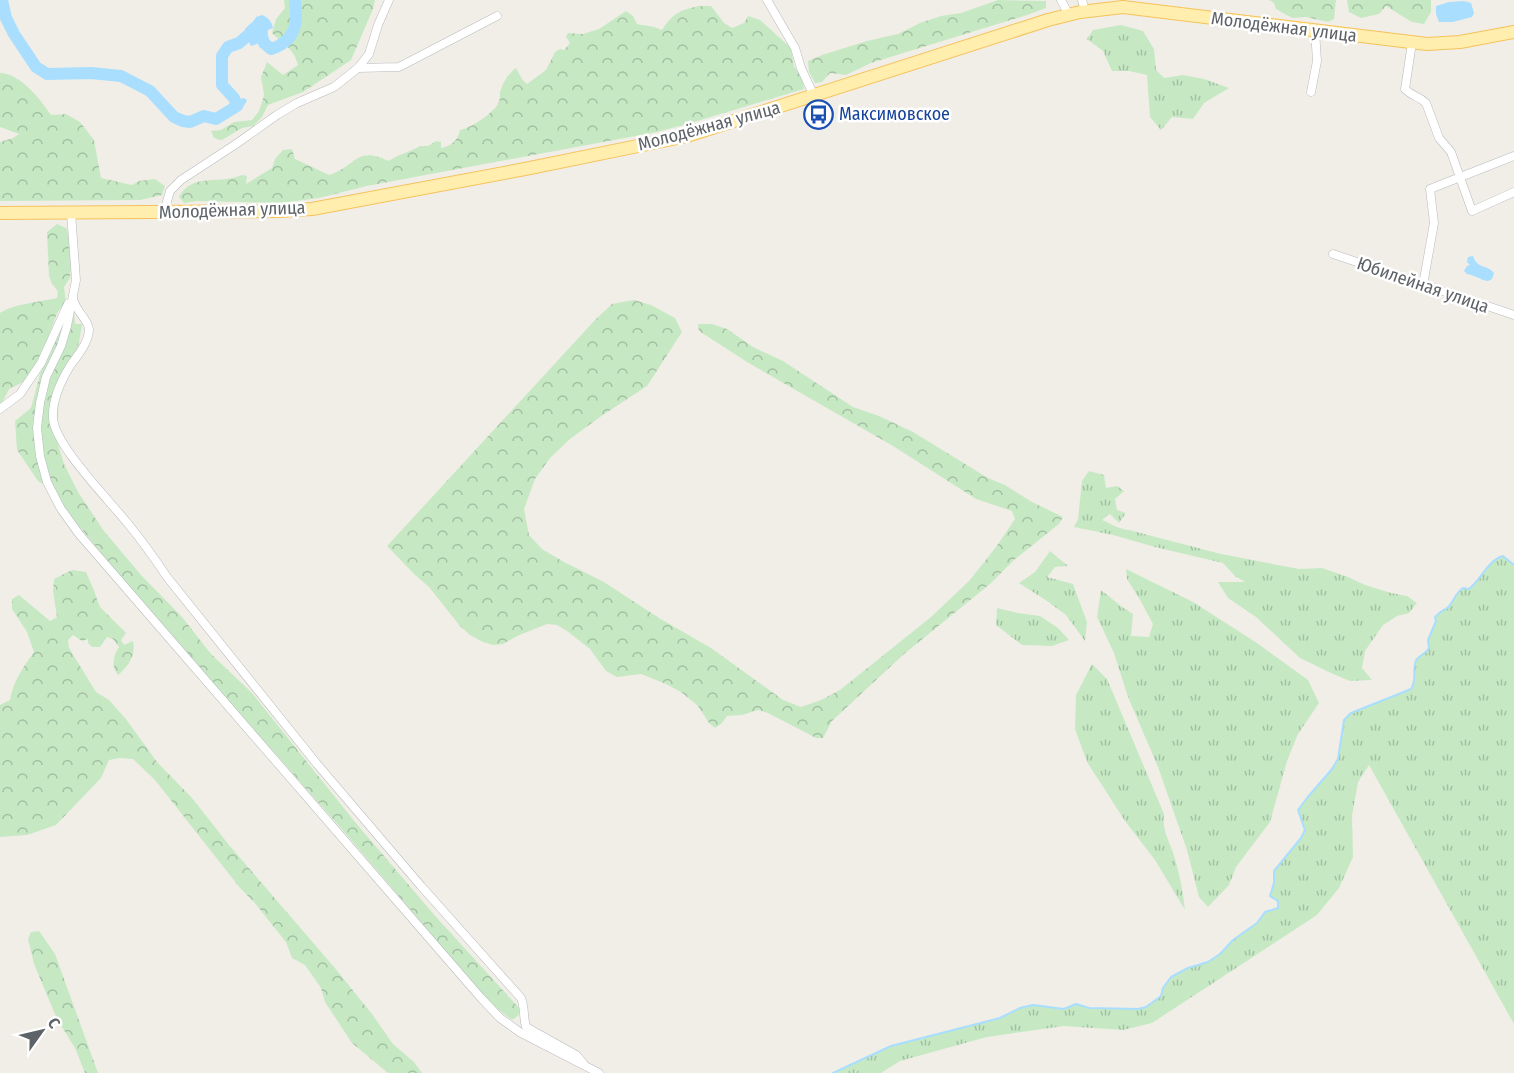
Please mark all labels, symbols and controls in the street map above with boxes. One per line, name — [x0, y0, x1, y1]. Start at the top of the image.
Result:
street label: Молодёжная улица — [1210, 7, 1358, 47]
street label: Молодёжная улица — [635, 96, 783, 156]
bus stop icon: Максимовское — [802, 98, 834, 130]
place label: Максимовское — [839, 103, 950, 125]
street label: Молодёжная улица — [158, 196, 306, 224]
street label: Юбилейная улица — [1354, 252, 1492, 318]
north arrow — [12, 1001, 72, 1061]
text: С — [44, 1014, 65, 1032]

